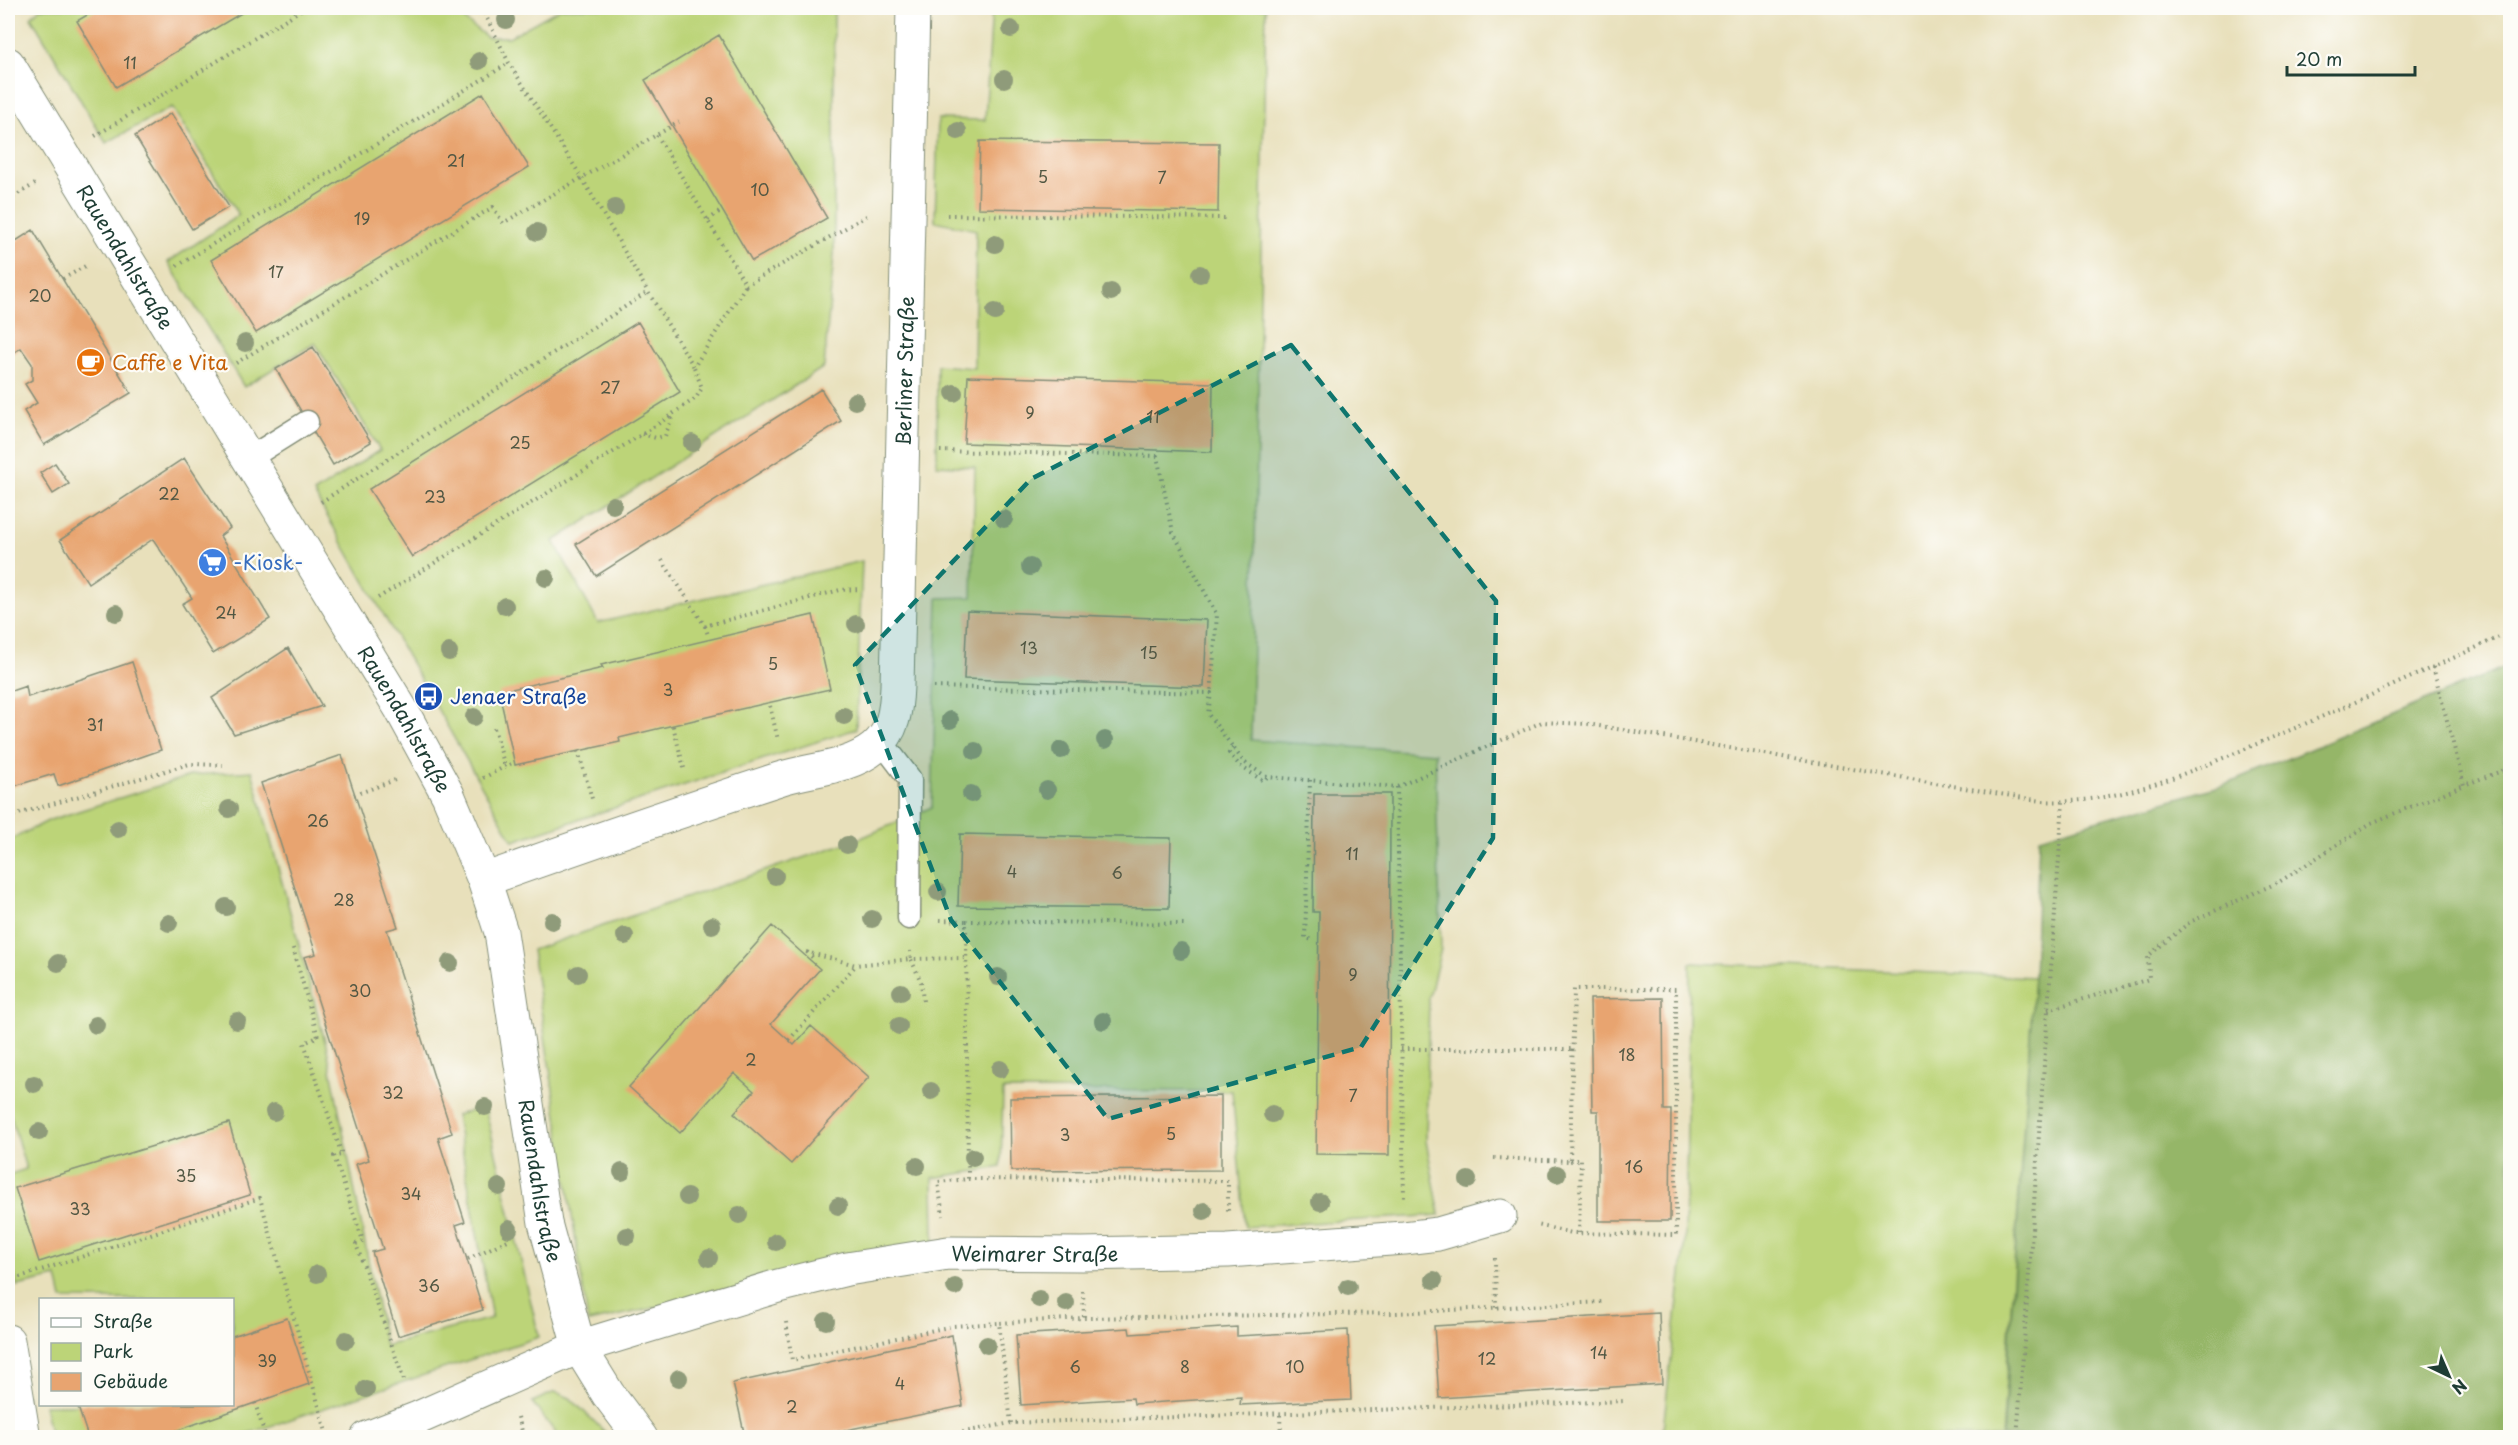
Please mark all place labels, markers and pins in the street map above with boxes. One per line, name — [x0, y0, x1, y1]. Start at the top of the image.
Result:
cafe icon: Caffe e Vita — [75, 346, 107, 378]
place label: Caffe e Vita — [112, 347, 228, 377]
supermarket icon: -Kiosk- — [196, 546, 228, 578]
place label: -Kiosk- — [233, 547, 304, 577]
bus stop icon: Jenaer Straße — [413, 680, 445, 712]
place label: Jenaer Straße — [450, 681, 587, 711]

